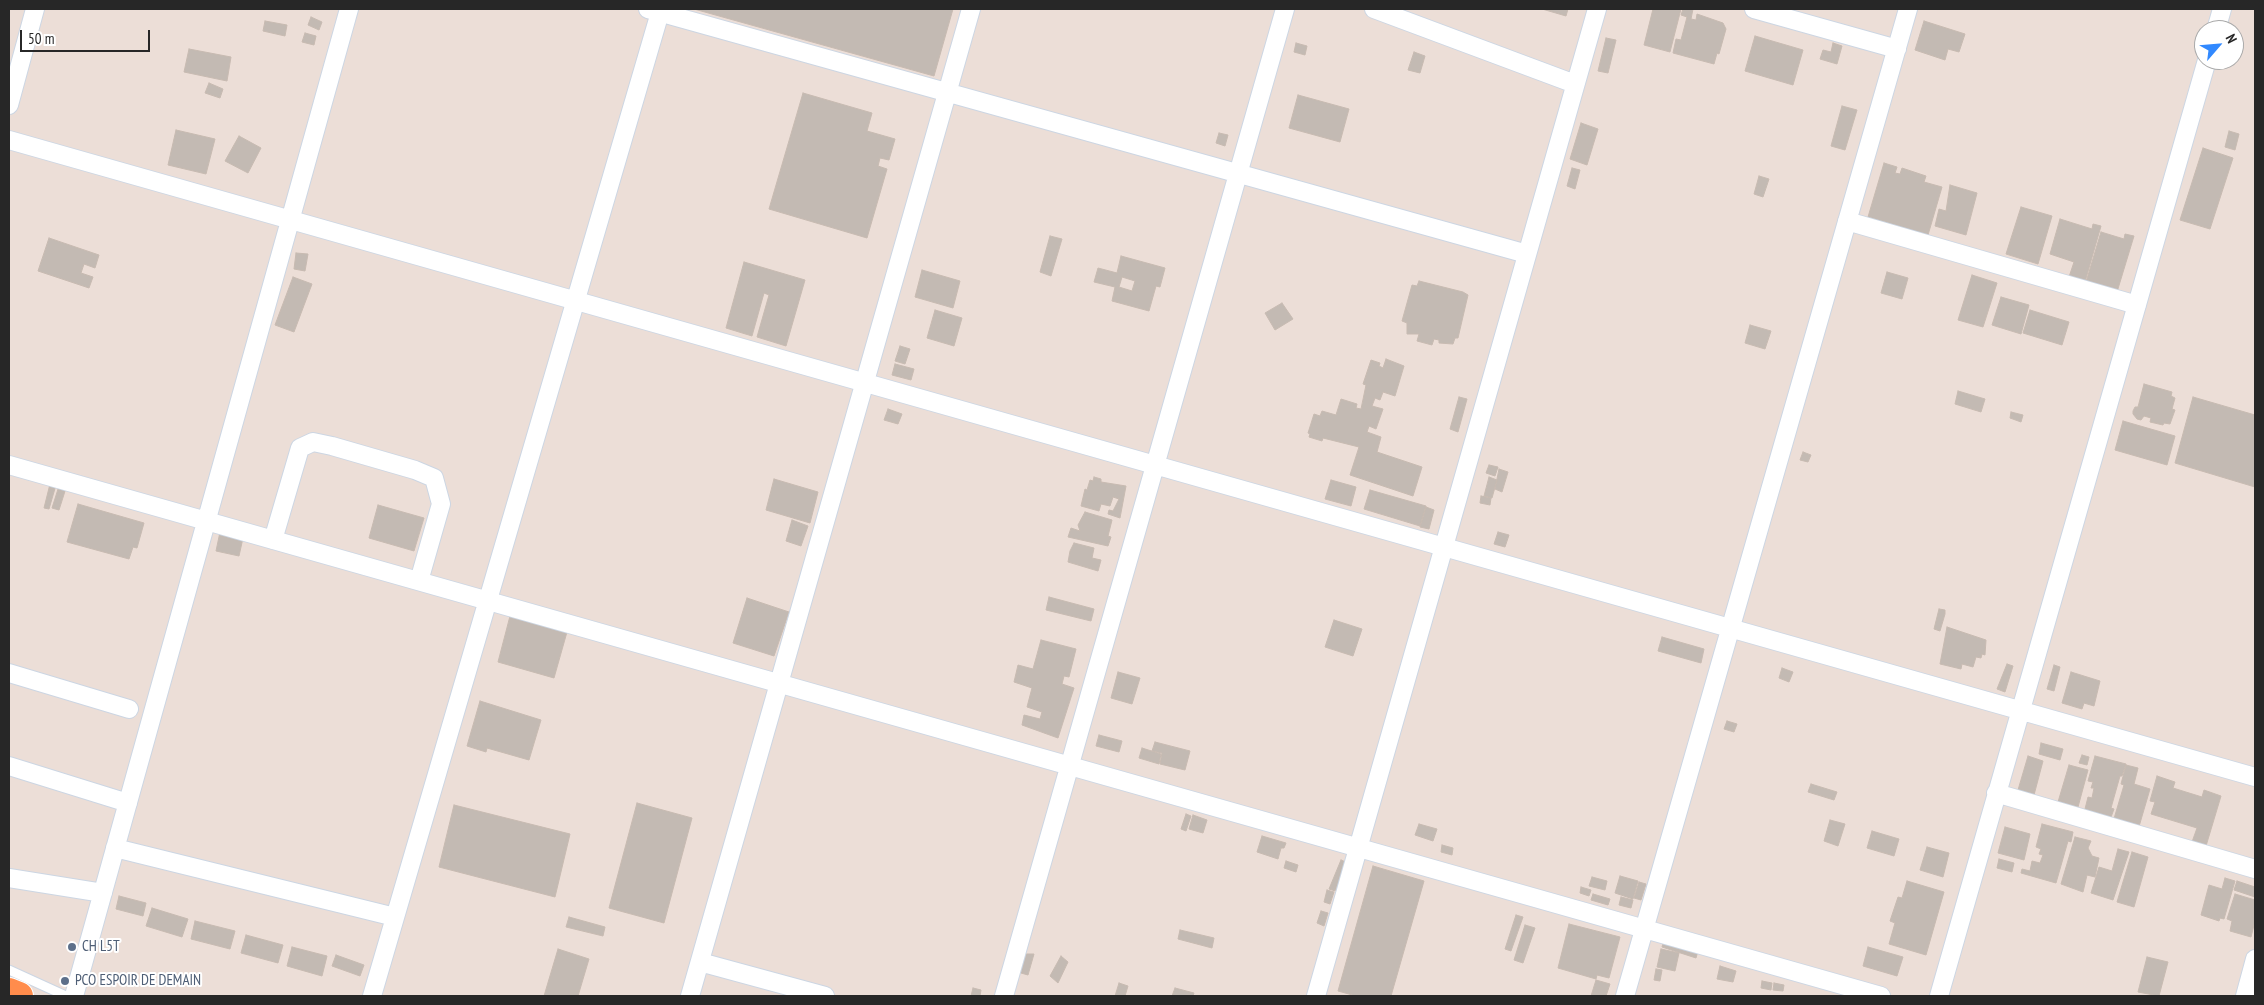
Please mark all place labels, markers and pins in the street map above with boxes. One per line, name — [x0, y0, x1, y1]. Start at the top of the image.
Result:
place label: CH L5T — [82, 938, 120, 956]
marker: CH L5T — [66, 941, 78, 953]
place label: PCO ESPOIR DE DEMAIN — [75, 972, 201, 990]
marker: PCO ESPOIR DE DEMAIN — [59, 975, 71, 987]

